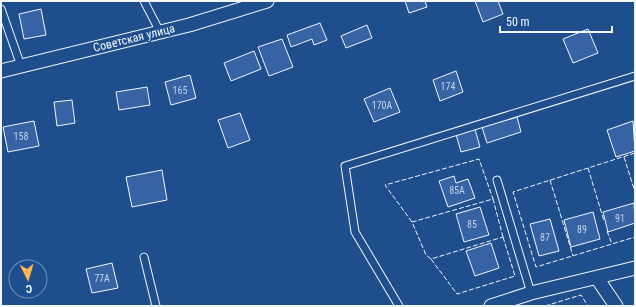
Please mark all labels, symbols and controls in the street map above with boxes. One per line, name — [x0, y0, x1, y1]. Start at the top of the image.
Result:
scale bar — [500, 8, 612, 34]
text: 50 m — [506, 15, 530, 29]
street label: Советская улица — [92, 21, 177, 55]
house number: 174 — [441, 81, 455, 92]
house number: 165 — [173, 85, 187, 96]
house number: 170А — [372, 100, 393, 111]
house number: 158 — [14, 131, 28, 142]
house number: 85А — [449, 185, 465, 196]
house number: 91 — [615, 213, 625, 224]
house number: 85 — [467, 219, 477, 230]
house number: 89 — [577, 224, 587, 235]
house number: 87 — [540, 232, 550, 243]
north arrow — [8, 259, 48, 299]
house number: 77А — [94, 273, 110, 284]
text: С — [25, 282, 33, 295]

